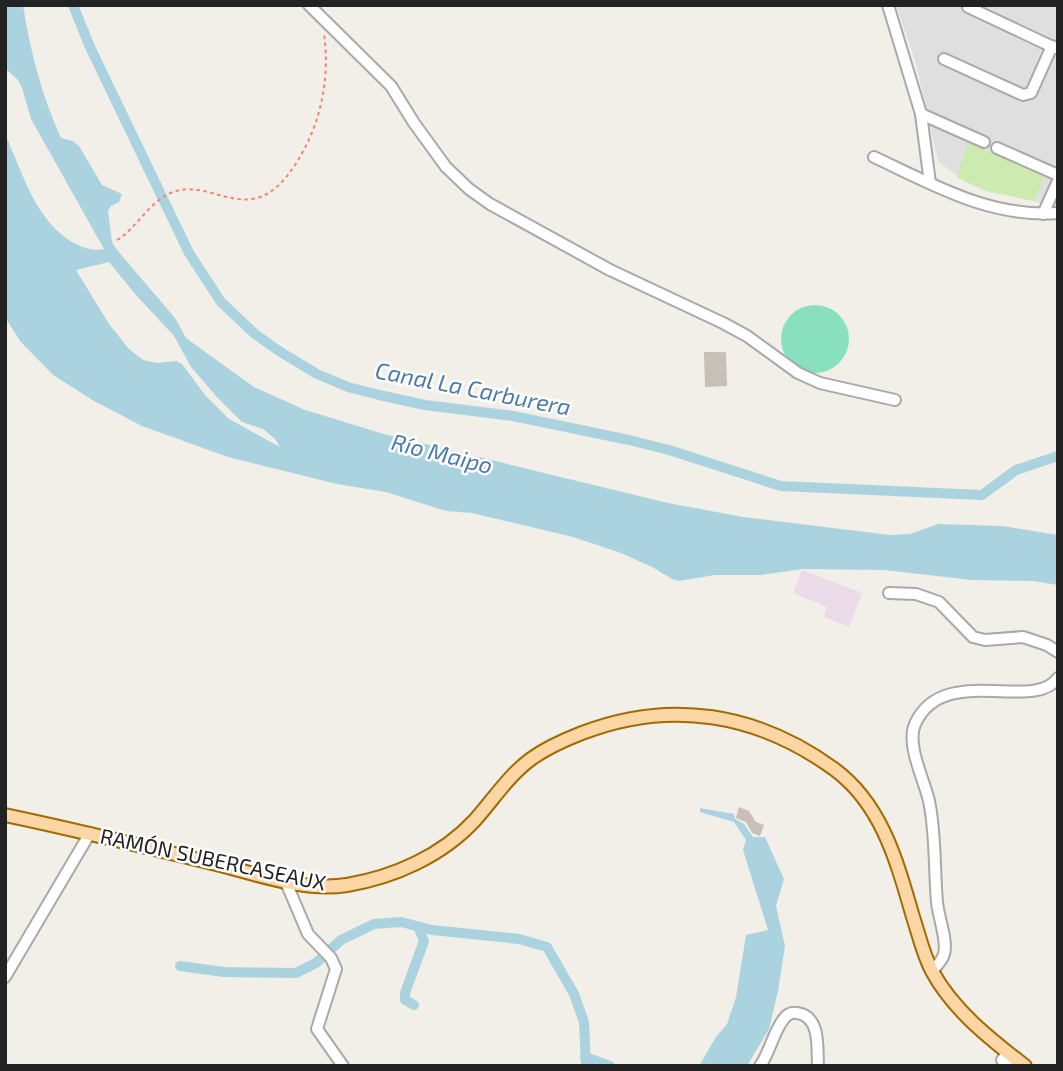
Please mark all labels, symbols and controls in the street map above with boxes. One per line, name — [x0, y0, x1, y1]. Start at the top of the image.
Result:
water label: Canal La Carburera — [373, 355, 573, 421]
water label: Río Maipo — [389, 427, 496, 479]
street label: RAMÓN SUBERCASEAUX — [98, 822, 328, 895]

